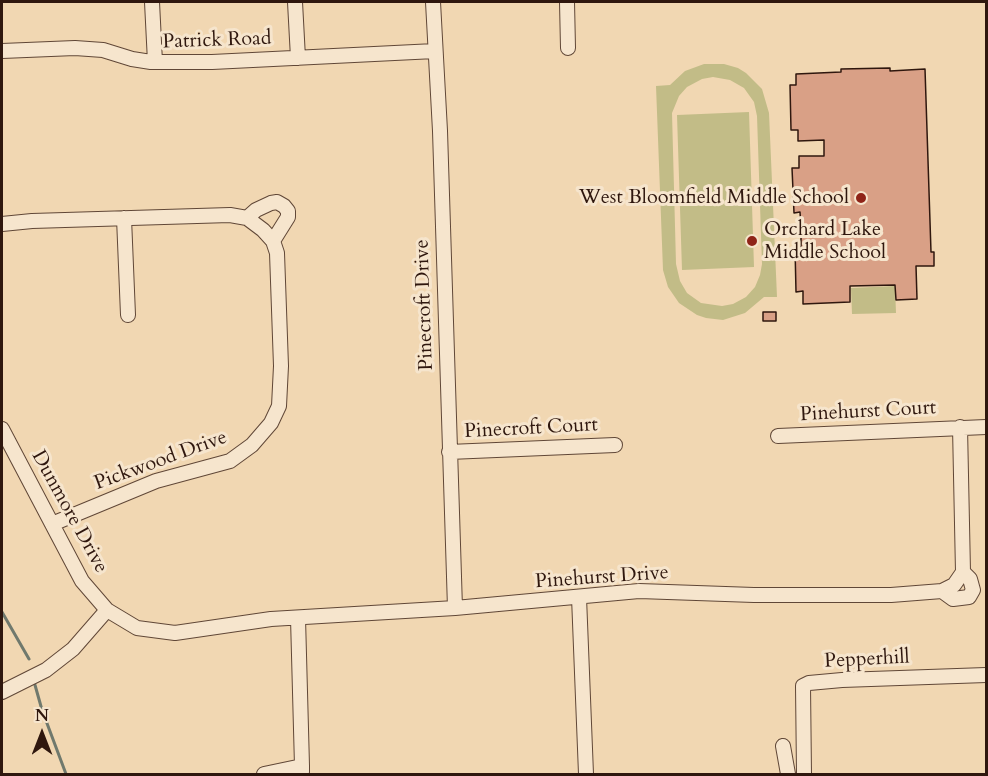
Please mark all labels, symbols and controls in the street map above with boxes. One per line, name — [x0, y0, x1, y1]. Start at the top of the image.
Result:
street label: Patrick Road — [162, 27, 272, 55]
place label: West Bloomfield Middle School — [579, 186, 849, 210]
marker: West Bloomfield Middle School — [854, 191, 868, 205]
place label: Orchard Lake Middle School — [764, 218, 886, 265]
marker: Orchard Lake Middle School — [745, 234, 759, 248]
street label: Pinecroft Drive — [411, 239, 439, 371]
street label: Pinehurst Court — [799, 396, 937, 428]
street label: Pinecroft Court — [464, 414, 598, 444]
street label: Pickwood Drive — [91, 426, 231, 496]
street label: Dunmore Drive — [25, 447, 113, 577]
street label: Pinehurst Drive — [534, 561, 670, 595]
street label: Pepperhill — [824, 646, 910, 674]
north arrow — [12, 704, 72, 764]
text: N — [35, 705, 49, 727]

